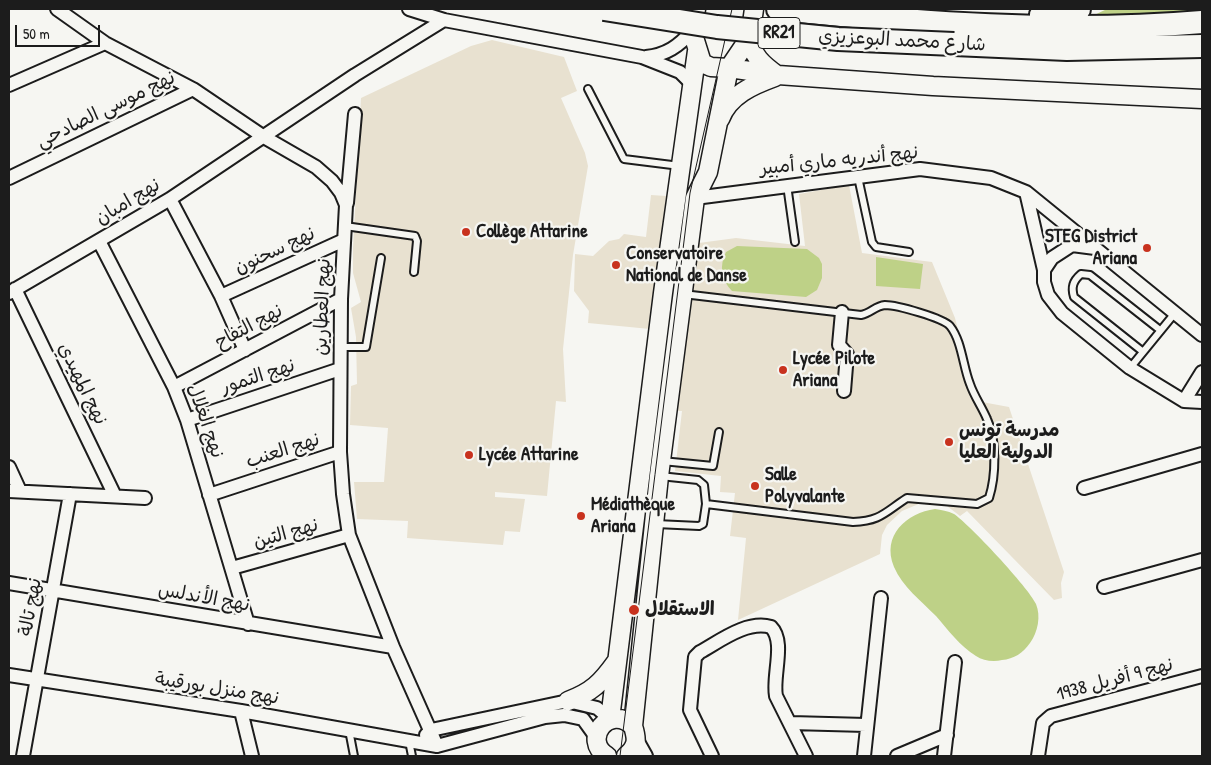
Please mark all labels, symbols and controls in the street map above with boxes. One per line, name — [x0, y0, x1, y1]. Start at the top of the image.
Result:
scale bar — [18, 15, 102, 47]
road number: RR21 — [758, 17, 800, 48]
text: 50 m — [23, 23, 50, 44]
street label: شارع محمد البوعزيزي — [818, 25, 986, 57]
street label: نهج موسى الصادحي — [33, 67, 179, 153]
street label: نهج أندريه ماري أمبير — [759, 141, 919, 181]
street label: نهج امبان — [91, 174, 165, 230]
place label: Collège Attarine — [476, 221, 588, 243]
street label: نهج سحنون — [231, 222, 319, 280]
marker: Collège Attarine — [460, 226, 472, 238]
place label: STEG District Ariana — [1045, 226, 1137, 270]
marker: STEG District Ariana — [1141, 242, 1153, 254]
place label: Conservatoire National de Danse — [626, 243, 747, 287]
street label: نهج العطارين — [310, 258, 336, 356]
marker: Conservatoire National de Danse — [610, 259, 622, 271]
street label: نهج التفاح — [211, 300, 287, 354]
street label: نهج المهيدي — [52, 339, 112, 429]
place label: Lycée Pilote Ariana — [793, 348, 875, 392]
street label: نهج التمور — [218, 354, 298, 400]
marker: Lycée Pilote Ariana — [777, 364, 789, 376]
street label: نهج الغلال — [182, 381, 228, 461]
place label: مدرسة تونس الدولية العليا — [959, 420, 1059, 464]
street label: نهج العنب — [243, 428, 323, 474]
marker: مدرسة تونس الدولية العليا — [943, 436, 955, 448]
place label: Lycée Attarine — [479, 444, 578, 466]
marker: Lycée Attarine — [463, 449, 475, 461]
place label: Salle Polyvalante — [765, 464, 845, 508]
marker: Salle Polyvalante — [749, 480, 761, 492]
place label: Médiathèque Ariana — [591, 494, 675, 538]
marker: Médiathèque Ariana — [575, 510, 587, 522]
street label: نهج التين — [251, 514, 321, 554]
street label: نهج تالة — [15, 576, 47, 638]
street label: نهج الأندلس — [156, 579, 252, 617]
place label: الاستقلال — [645, 599, 715, 621]
marker: الاستقلال — [627, 603, 641, 617]
street label: نهج 9 أفريل 1938 — [1054, 653, 1176, 707]
street label: نهج منزل بورقيبة — [153, 668, 281, 710]

